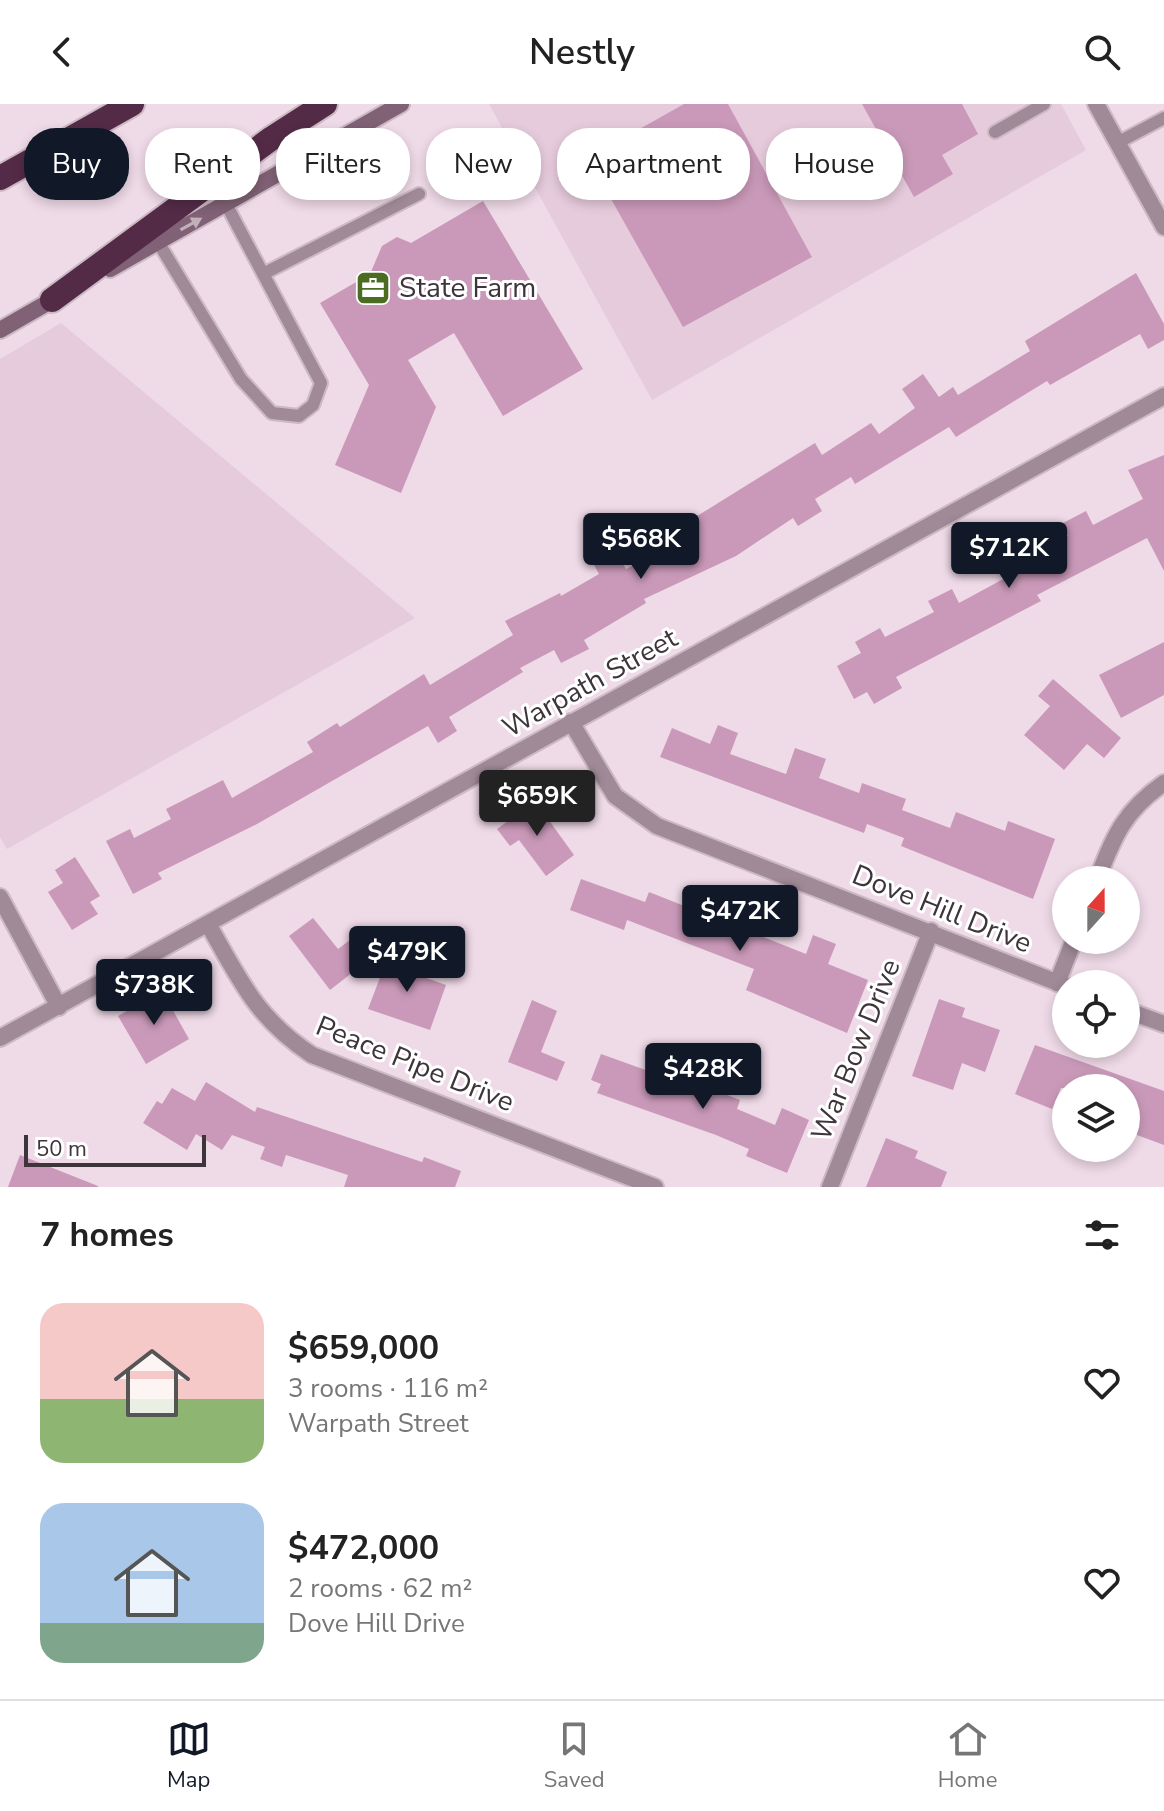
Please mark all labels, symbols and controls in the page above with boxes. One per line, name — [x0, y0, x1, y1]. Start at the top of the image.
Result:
text: Nestly — [529, 28, 635, 77]
icon: back — [40, 30, 84, 74]
icon: search — [1080, 30, 1124, 74]
chip: Buy — [24, 128, 129, 200]
chip: Rent — [145, 128, 260, 200]
chip: Filters — [276, 128, 410, 200]
chip: New — [426, 128, 541, 200]
chip: Apartment — [557, 128, 750, 200]
chip: House — [766, 128, 903, 200]
one-way arrow — [180, 217, 202, 231]
office icon: State Farm — [354, 269, 392, 307]
place label: State Farm — [399, 269, 536, 307]
pin: $568K — [585, 513, 697, 581]
text: $568K — [601, 521, 681, 556]
pin: $712K — [953, 522, 1065, 590]
text: $712K — [969, 530, 1049, 565]
street label: Warpath Street — [496, 619, 684, 747]
pin: $659K — [481, 770, 593, 838]
text: $659K — [497, 778, 577, 813]
street label: Dove Hill Drive — [847, 856, 1037, 962]
north arrow — [1052, 866, 1140, 954]
map controls — [1052, 866, 1140, 1162]
pin: $472K — [684, 885, 796, 953]
text: $472K — [700, 893, 780, 928]
pin: $479K — [351, 926, 463, 994]
text: $479K — [367, 934, 447, 969]
street label: War Bow Drive — [802, 954, 910, 1146]
pin: $738K — [98, 959, 210, 1027]
text: $738K — [114, 967, 194, 1002]
button: locate — [1052, 970, 1140, 1058]
street label: Peace Pipe Drive — [310, 1007, 520, 1121]
pin: $428K — [647, 1043, 759, 1111]
text: $428K — [663, 1051, 743, 1086]
button: layers — [1052, 1074, 1140, 1162]
scale bar — [24, 1131, 206, 1167]
text: 50 m — [36, 1134, 87, 1164]
text: 7 homes — [40, 1212, 174, 1258]
icon: filters — [1080, 1213, 1124, 1257]
text: $659,000 — [288, 1325, 439, 1371]
icon: home — [104, 1335, 200, 1431]
icon: heart — [1080, 1361, 1124, 1405]
text: 3 rooms · 116 m² — [288, 1371, 488, 1406]
text: Warpath Street — [288, 1406, 469, 1441]
text: $472,000 — [288, 1525, 439, 1571]
icon: home — [104, 1535, 200, 1631]
icon: heart — [1080, 1561, 1124, 1605]
text: 2 rooms · 62 m² — [288, 1571, 472, 1606]
text: Dove Hill Drive — [288, 1606, 465, 1641]
tab: Map — [167, 1717, 211, 1795]
tab: Saved — [544, 1717, 605, 1795]
tab: Home — [938, 1717, 997, 1795]

